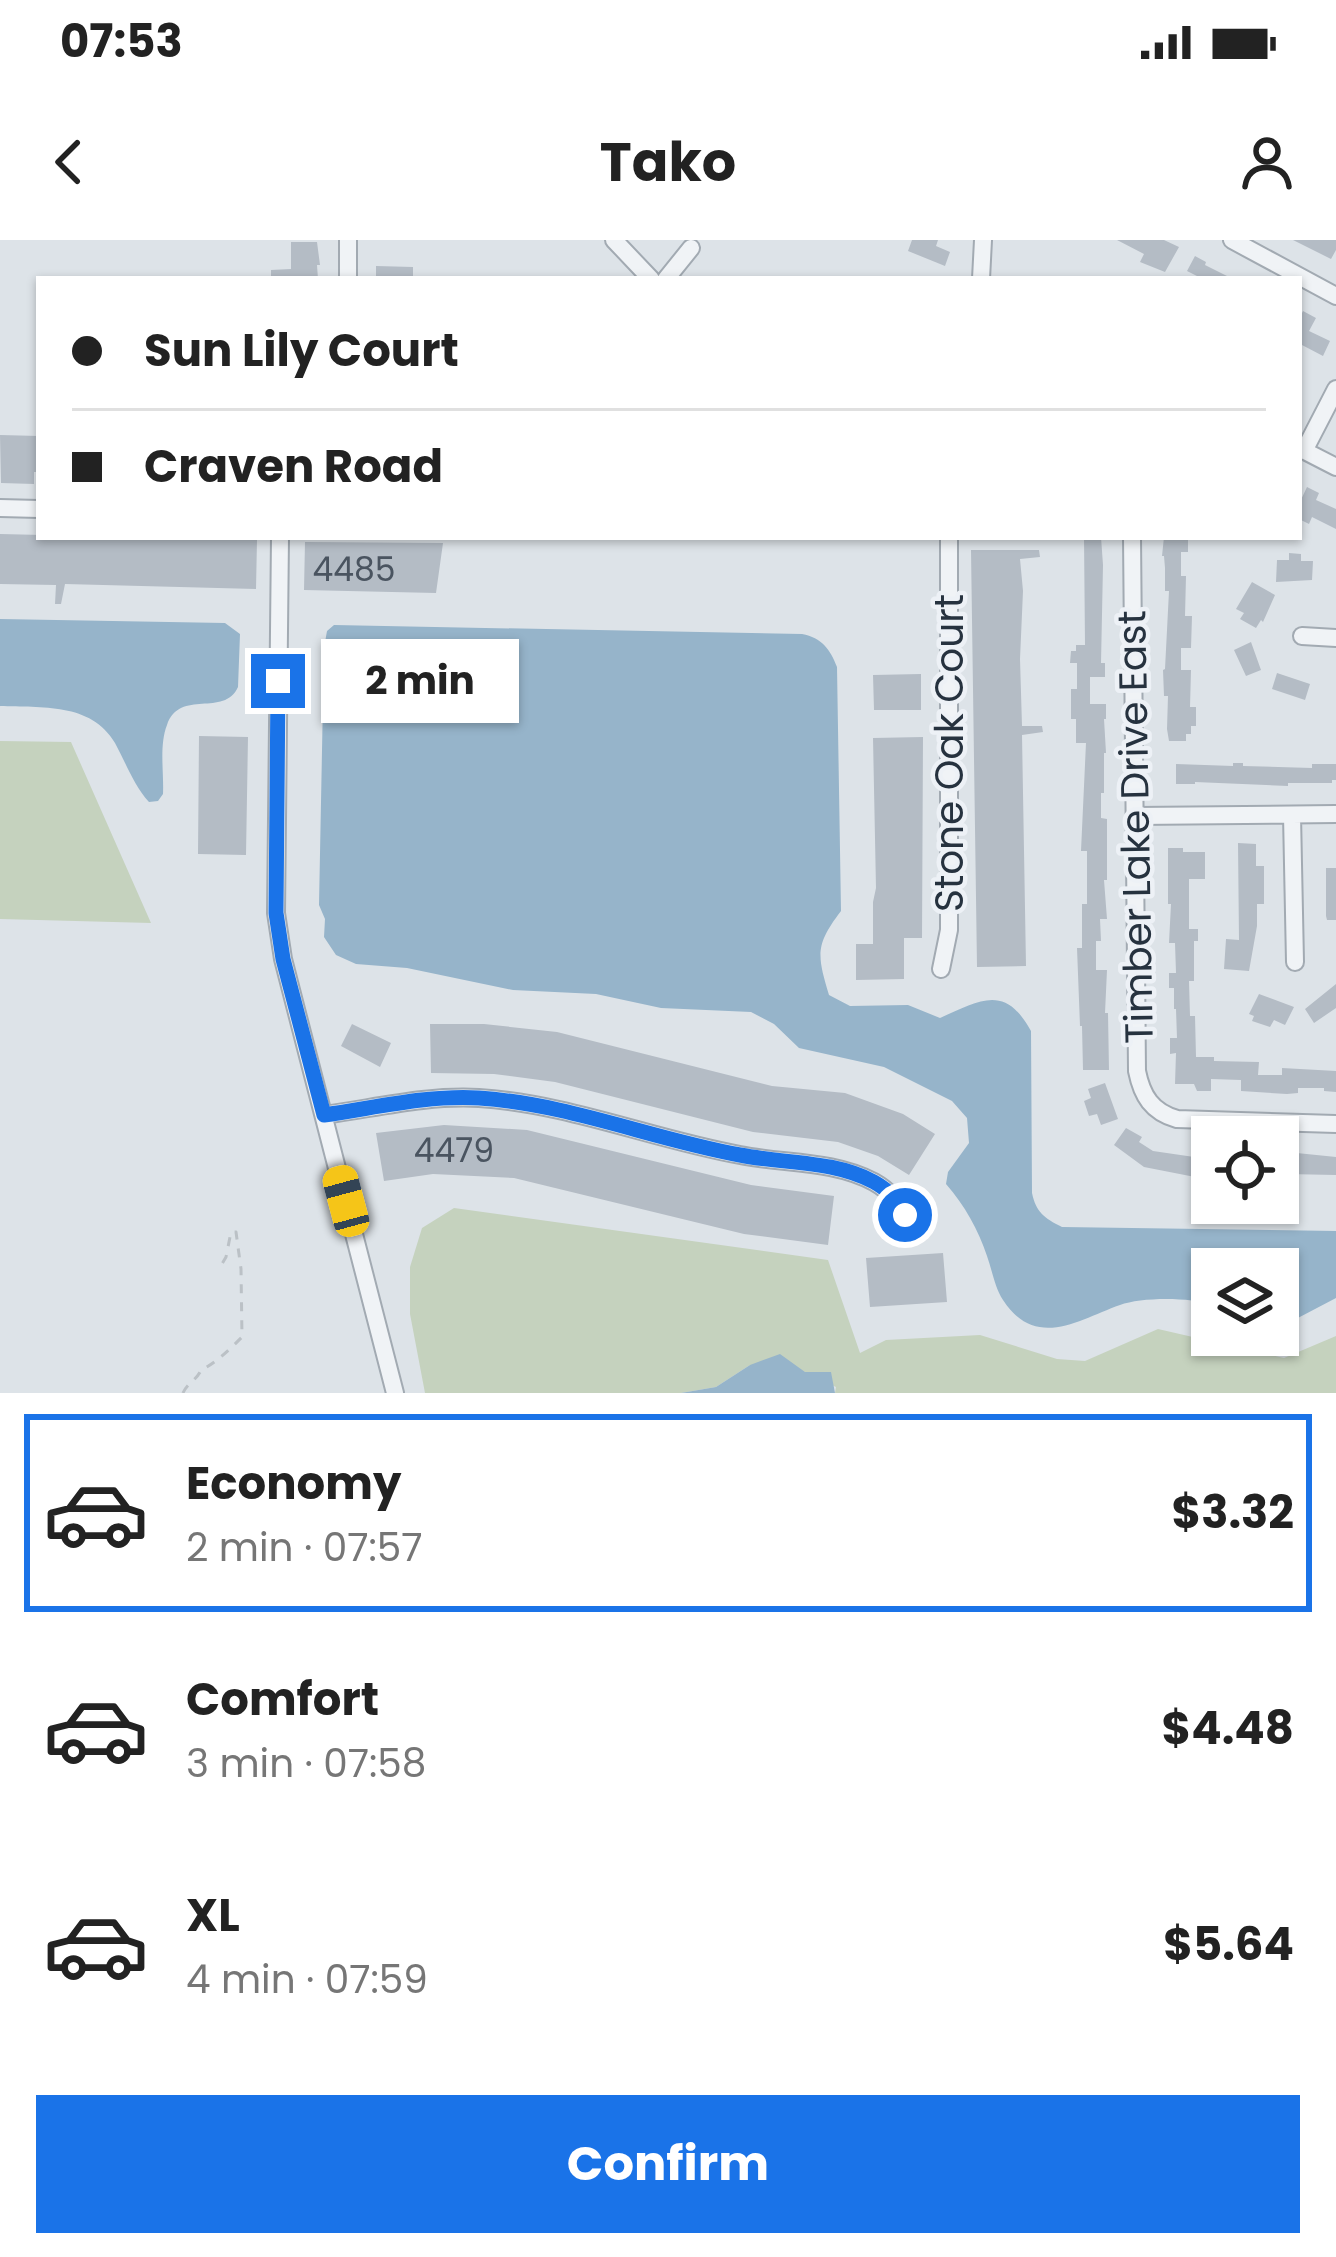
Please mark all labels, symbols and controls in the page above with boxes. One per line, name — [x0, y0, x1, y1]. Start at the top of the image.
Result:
text: 07:53 — [60, 10, 183, 73]
text: Tako — [600, 124, 736, 200]
icon: back — [36, 129, 102, 195]
icon: person — [1234, 129, 1300, 195]
text: Sun Lily Court — [144, 319, 459, 382]
text: Craven Road — [144, 435, 443, 498]
house number: 4485 — [312, 546, 396, 593]
street label: Stone Oak Court — [922, 594, 977, 912]
street label: Timber Lake Drive East — [1104, 610, 1167, 1044]
callout: 2 min — [320, 639, 518, 723]
text: 2 min — [365, 653, 475, 708]
route end — [251, 654, 305, 708]
map controls — [1191, 1116, 1299, 1356]
button: locate — [1191, 1116, 1299, 1224]
house number: 4479 — [414, 1127, 494, 1174]
car — [319, 1162, 373, 1240]
route start — [878, 1188, 932, 1242]
button: layers — [1191, 1248, 1299, 1356]
text: Economy — [186, 1452, 401, 1515]
icon: car — [42, 1459, 150, 1567]
text: $3.32 — [1172, 1481, 1294, 1544]
text: 2 min · 07:57 — [186, 1520, 423, 1575]
text: Comfort — [186, 1668, 379, 1731]
icon: car — [42, 1675, 150, 1783]
text: $4.48 — [1162, 1697, 1294, 1760]
text: 3 min · 07:58 — [186, 1736, 426, 1791]
text: XL — [186, 1884, 240, 1947]
icon: car — [42, 1891, 150, 1999]
text: $5.64 — [1163, 1913, 1294, 1976]
text: 4 min · 07:59 — [186, 1952, 428, 2007]
button: Confirm — [36, 2095, 1300, 2233]

